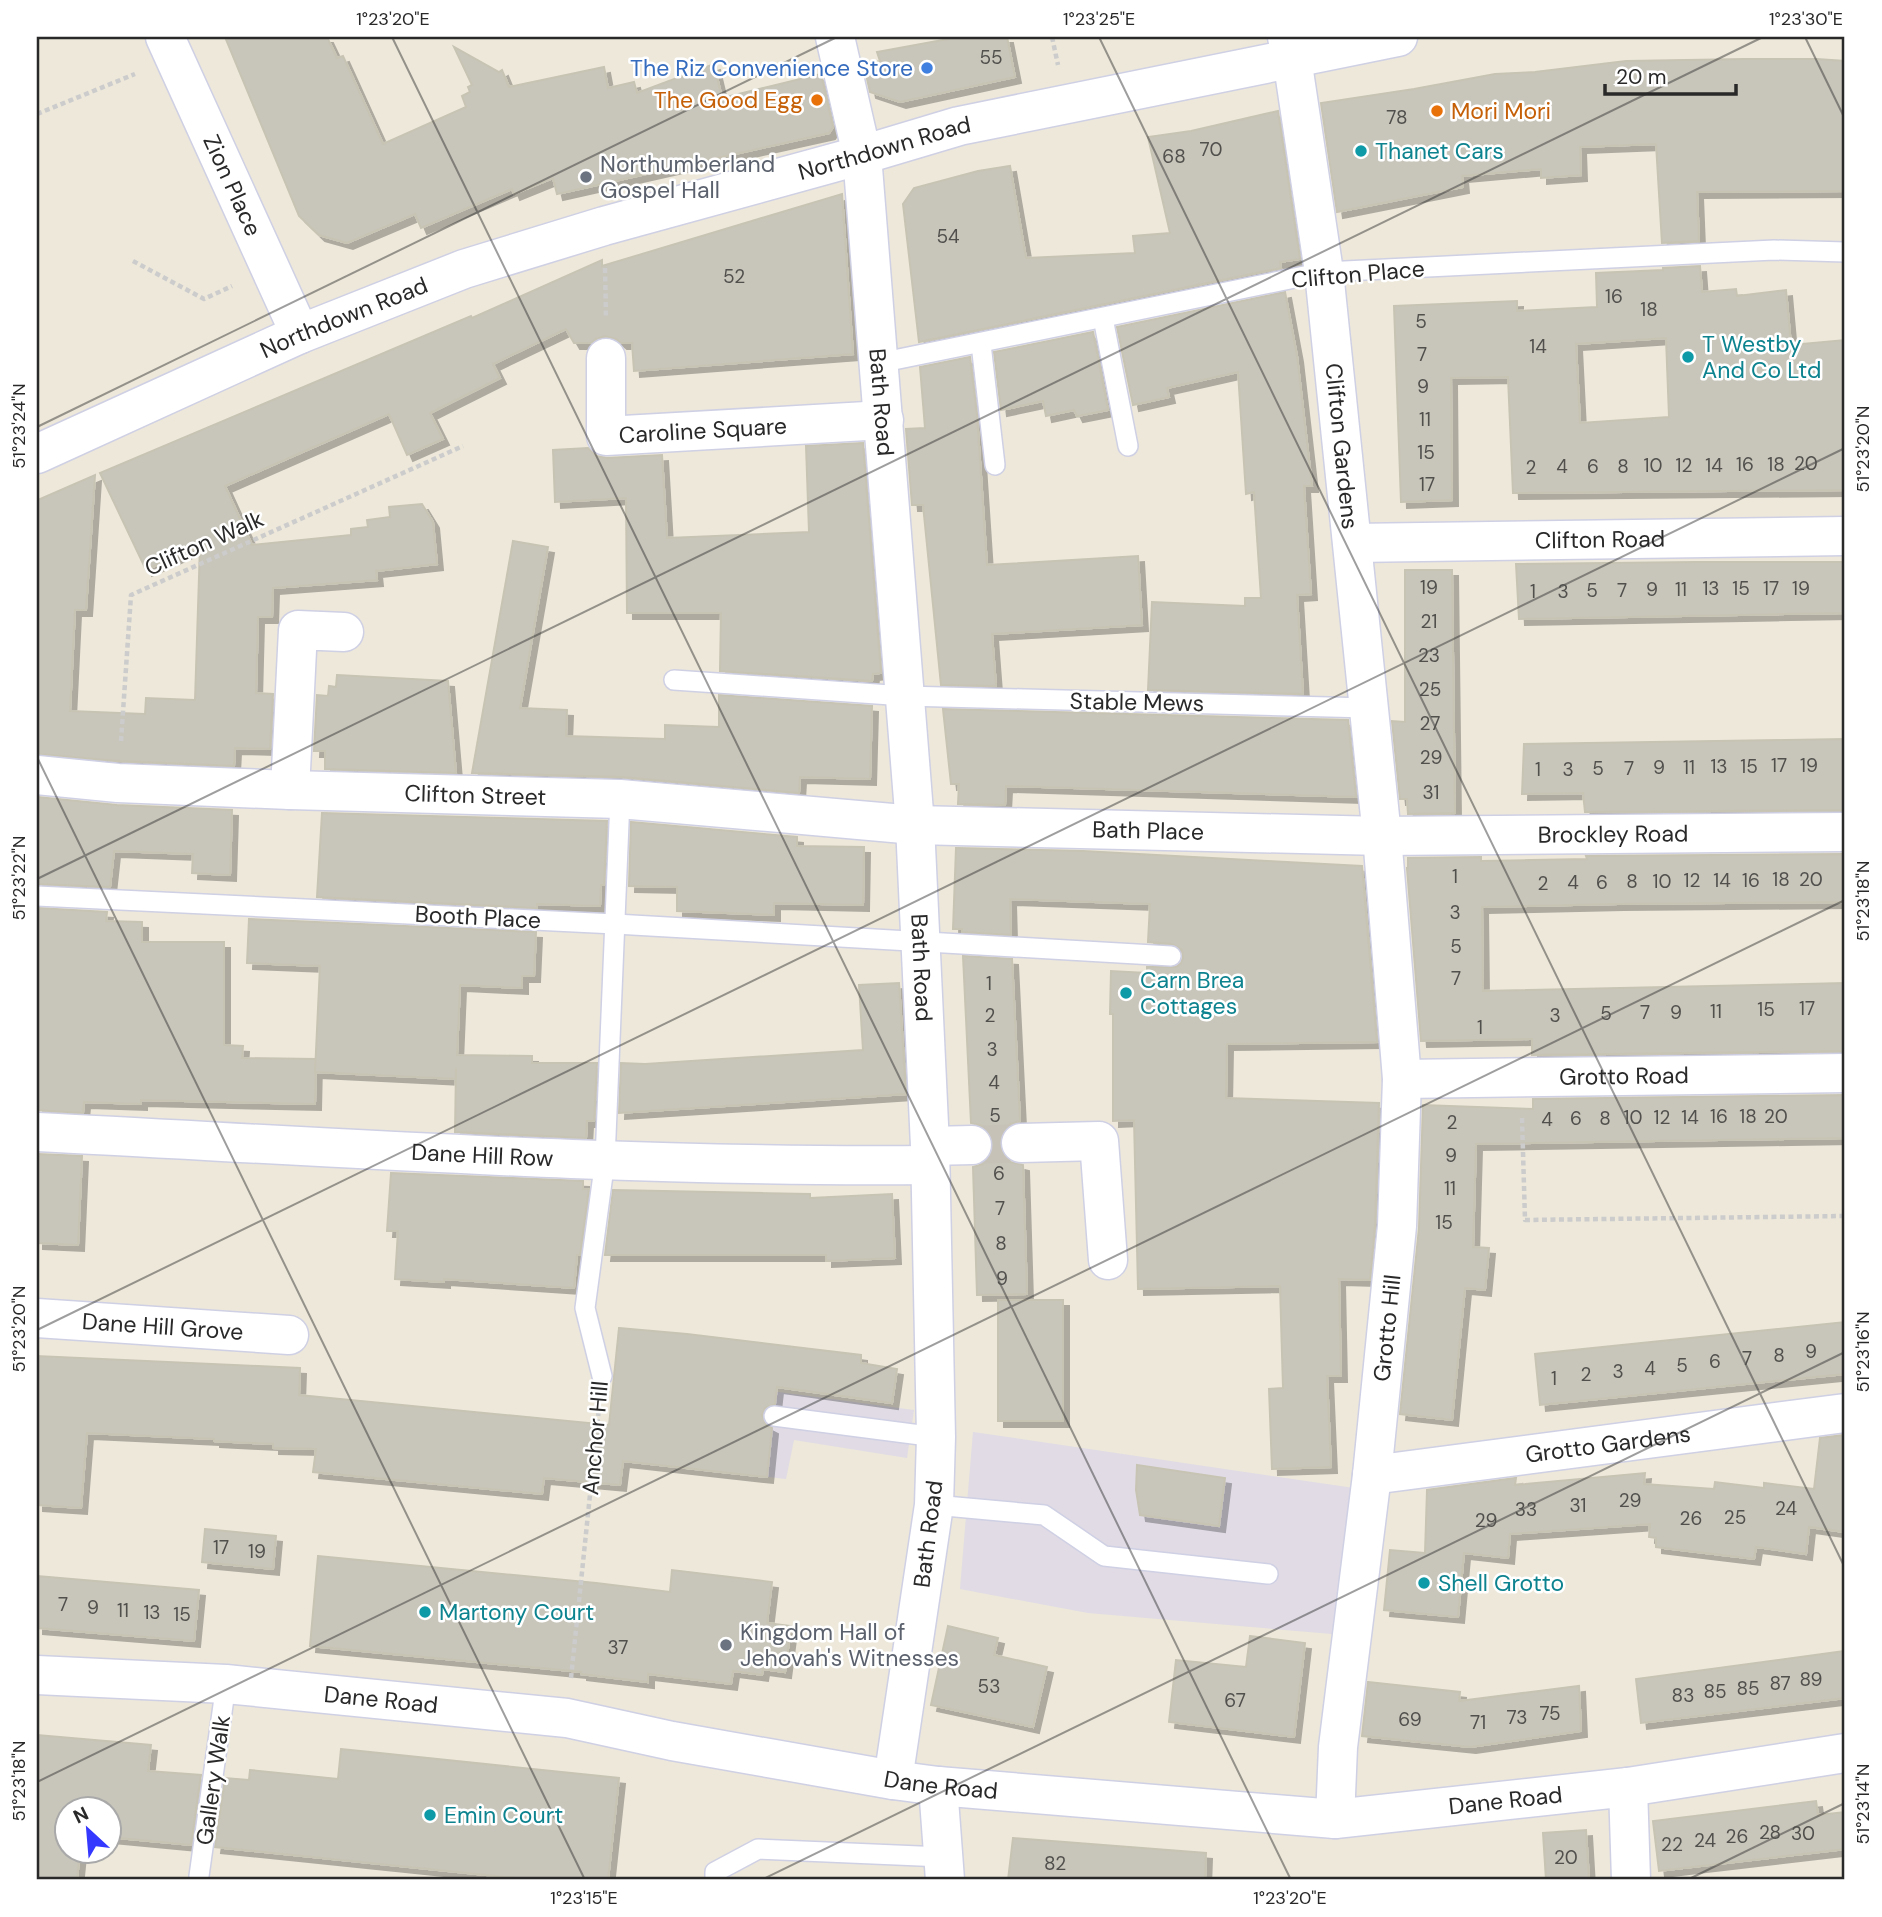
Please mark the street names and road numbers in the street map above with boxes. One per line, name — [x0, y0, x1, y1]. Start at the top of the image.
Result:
street label: Northdown Road — [795, 109, 973, 187]
street label: Zion Place — [196, 130, 268, 241]
street label: Clifton Place — [1290, 253, 1426, 295]
street label: Northdown Road — [255, 270, 432, 365]
street label: Bath Road — [862, 347, 901, 457]
street label: Clifton Gardens — [1318, 362, 1365, 531]
street label: Caroline Square — [618, 411, 788, 450]
street label: Clifton Walk — [140, 503, 268, 583]
street label: Clifton Road — [1535, 524, 1665, 555]
street label: Stable Mews — [1069, 686, 1205, 718]
street label: Clifton Street — [404, 778, 547, 812]
street label: Bath Place — [1092, 814, 1204, 847]
street label: Brockley Road — [1538, 818, 1688, 850]
street label: Booth Place — [414, 899, 542, 935]
street label: Bath Road — [904, 913, 939, 1022]
street label: Grotto Road — [1559, 1060, 1689, 1092]
street label: Dane Hill Row — [411, 1137, 554, 1173]
street label: Grotto Hill — [1366, 1273, 1408, 1383]
street label: Dane Hill Grove — [81, 1306, 244, 1347]
street label: Anchor Hill — [575, 1380, 615, 1496]
street label: Grotto Gardens — [1523, 1418, 1692, 1470]
street label: Bath Road — [907, 1479, 949, 1589]
street label: Dane Road — [323, 1679, 439, 1720]
street label: Gallery Walk — [189, 1713, 237, 1847]
street label: Dane Road — [882, 1764, 999, 1806]
street label: Dane Road — [1447, 1779, 1564, 1822]

